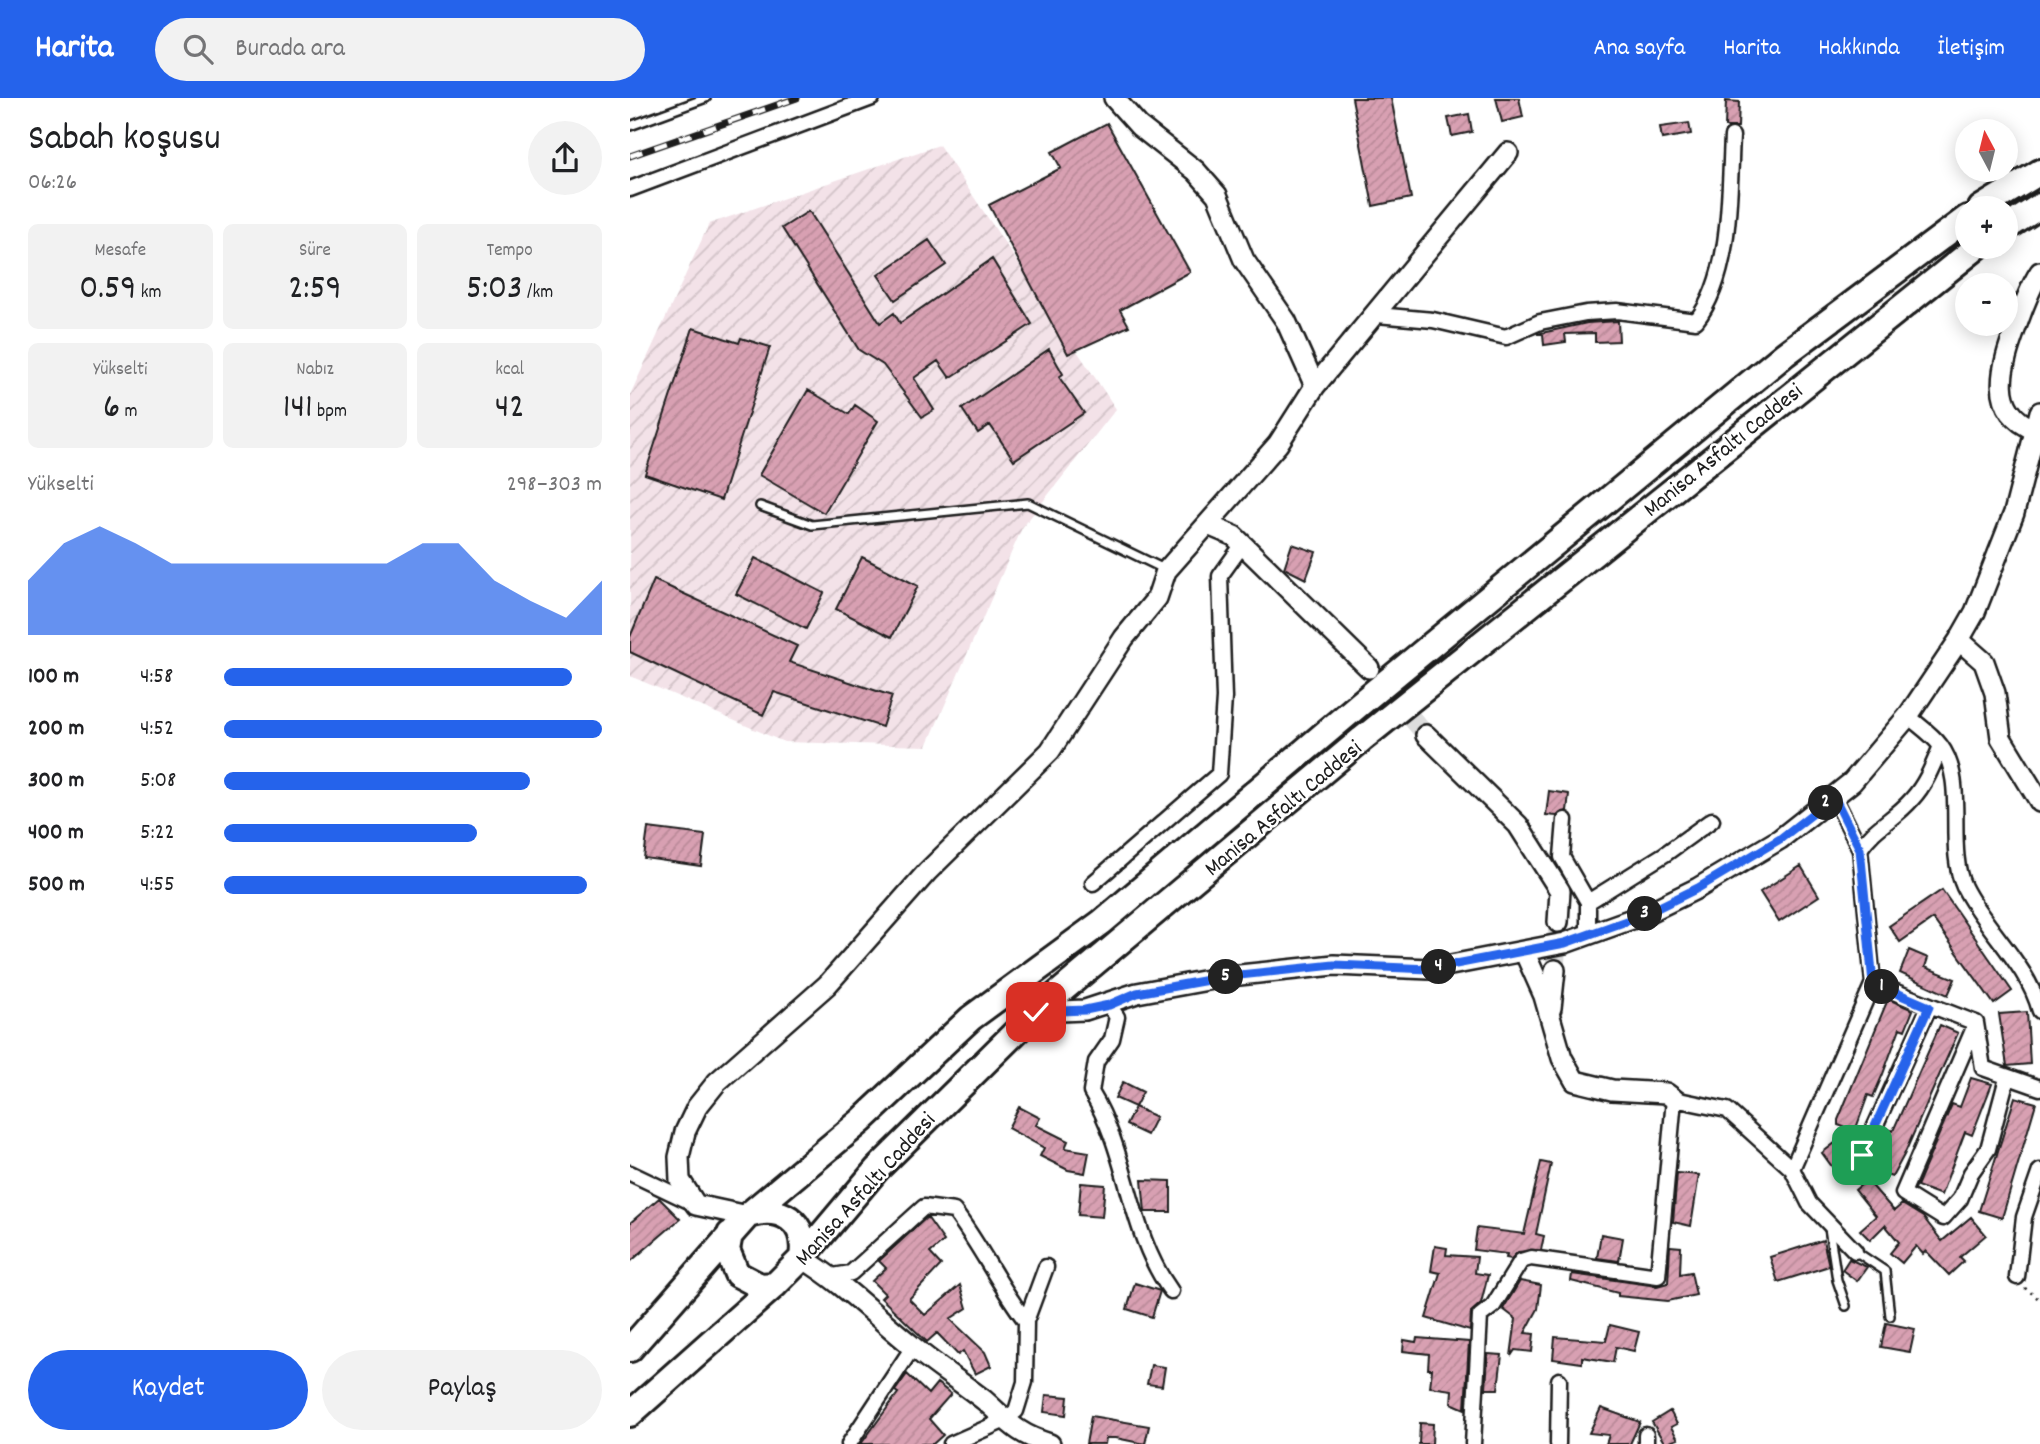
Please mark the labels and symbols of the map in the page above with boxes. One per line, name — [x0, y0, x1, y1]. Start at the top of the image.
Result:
north arrow — [1955, 119, 2018, 182]
street label: Manisa Asfaltı Caddesi — [1637, 377, 1811, 527]
street label: Manisa Asfaltı Caddesi — [1198, 734, 1370, 886]
pin: 2 — [1808, 786, 1844, 820]
pin: 3 — [1628, 896, 1662, 932]
pin: 4 — [1422, 950, 1456, 984]
pin: 5 — [1208, 960, 1244, 994]
pin: 1 — [1864, 970, 1900, 1004]
pin — [1006, 982, 1066, 1042]
street label: Manisa Asfaltı Caddesi — [788, 1106, 945, 1275]
pin — [1832, 1125, 1892, 1185]

